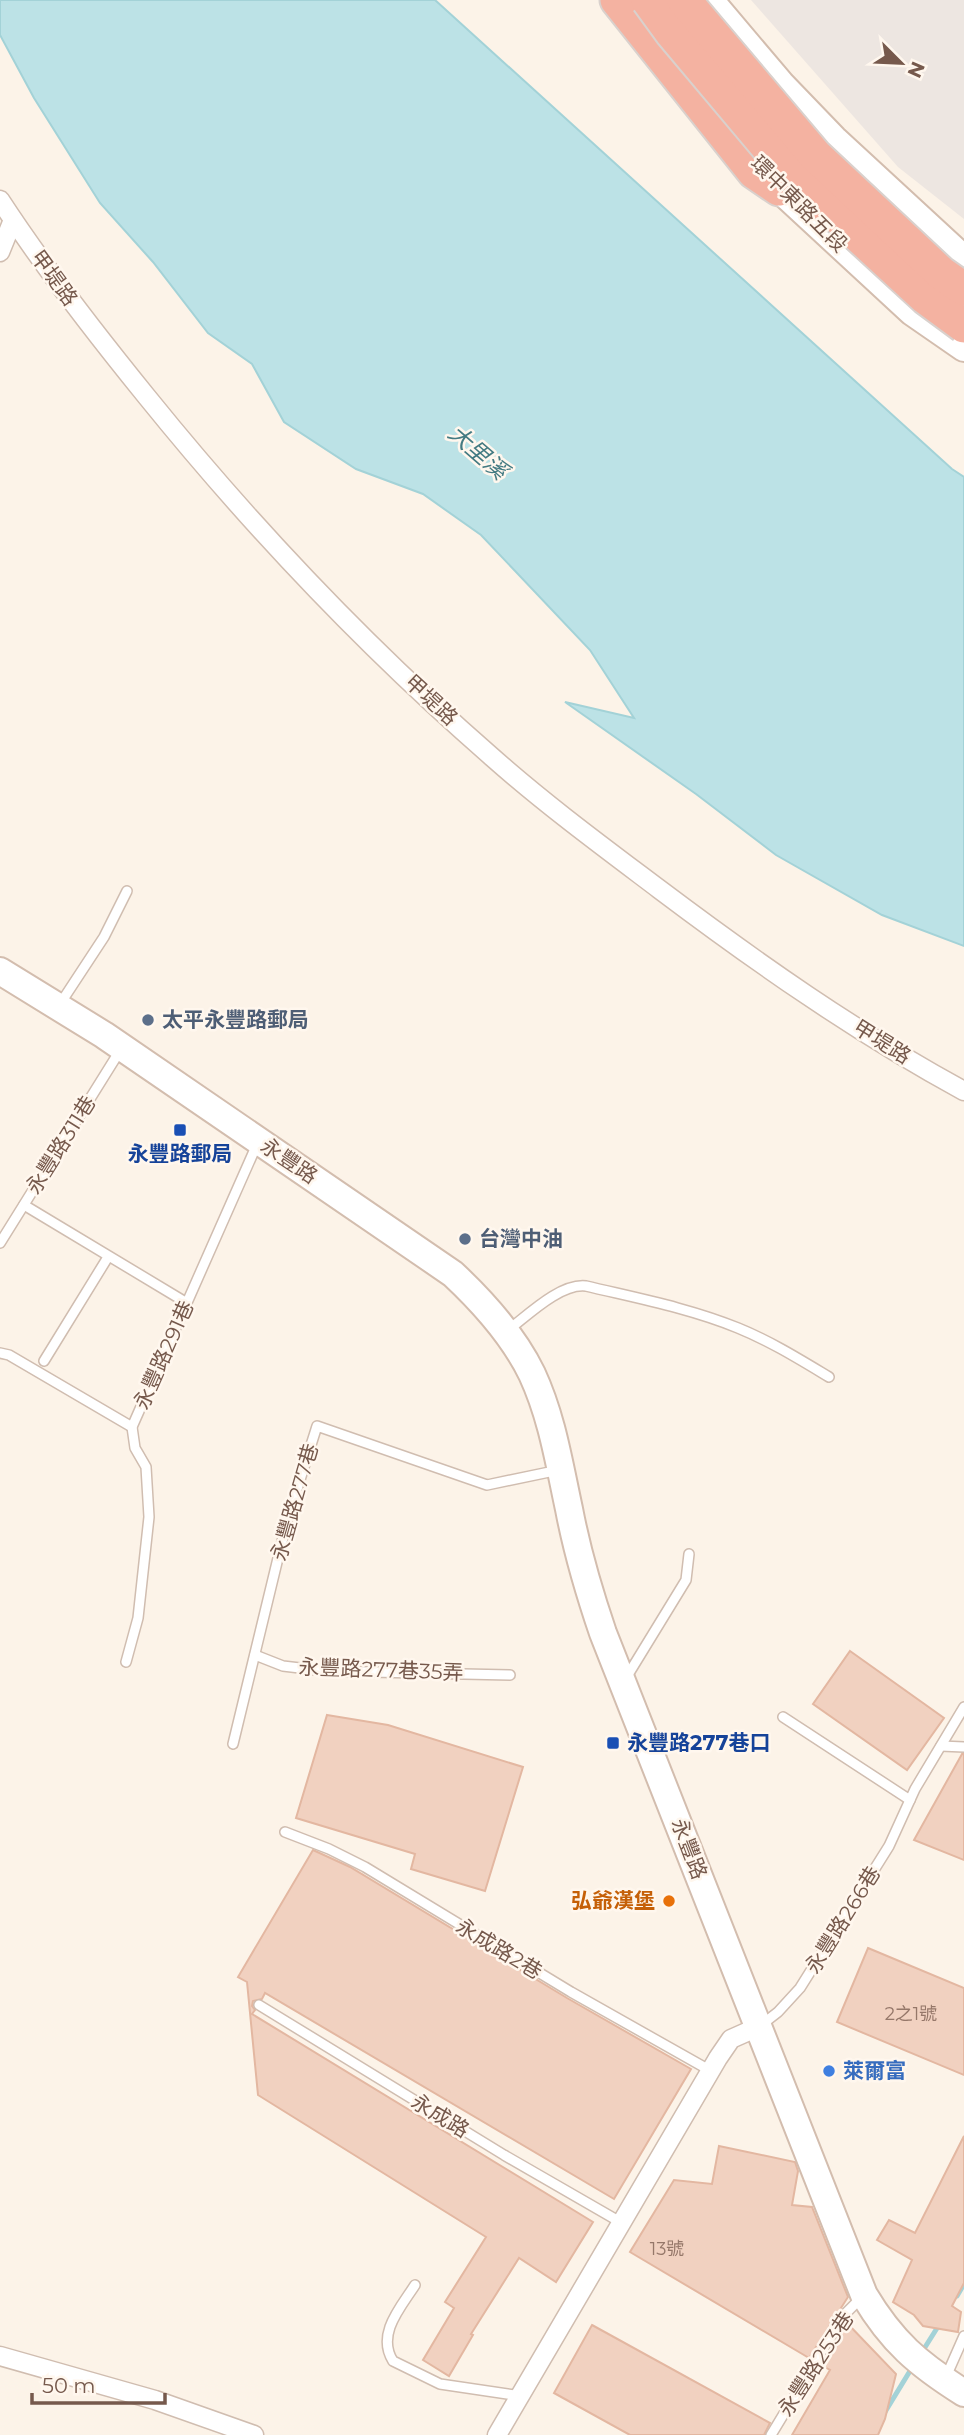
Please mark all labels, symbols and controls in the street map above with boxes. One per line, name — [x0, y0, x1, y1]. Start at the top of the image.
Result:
north arrow — [866, 28, 936, 98]
text: N — [902, 58, 930, 81]
street label: 環中東路五段 — [746, 150, 853, 257]
street label: 甲堤路 — [26, 245, 83, 311]
water label: 大里溪 — [443, 419, 515, 487]
street label: 甲堤路 — [400, 669, 463, 730]
place label: 太平永豐路郵局 — [162, 1007, 309, 1032]
marker: 太平永豐路郵局 — [140, 1012, 156, 1028]
street label: 甲堤路 — [849, 1014, 916, 1069]
street label: 永豐路311巷 — [21, 1091, 101, 1198]
marker: 永豐路郵局 — [172, 1122, 188, 1138]
street label: 永豐路 — [256, 1133, 322, 1189]
place label: 永豐路郵局 — [128, 1141, 233, 1166]
place label: 台灣中油 — [479, 1226, 563, 1251]
marker: 台灣中油 — [457, 1231, 473, 1247]
street label: 永豐路291巷 — [128, 1297, 199, 1413]
street label: 永豐路277巷 — [266, 1440, 323, 1563]
street label: 永豐路277巷35弄 — [298, 1654, 464, 1685]
place label: 永豐路277巷口 — [627, 1730, 770, 1755]
marker: 永豐路277巷口 — [605, 1735, 621, 1751]
street label: 永豐路 — [667, 1815, 712, 1883]
street label: 永豐路266巷 — [800, 1862, 885, 1978]
place label: 弘爺漢堡 — [571, 1888, 655, 1913]
marker: 弘爺漢堡 — [661, 1893, 677, 1909]
street label: 永成路2巷 — [452, 1913, 547, 1984]
house number: 2之1號 — [885, 2003, 937, 2025]
place label: 萊爾富 — [843, 2058, 906, 2083]
marker: 萊爾富 — [821, 2063, 837, 2079]
street label: 永成路 — [407, 2089, 474, 2143]
house number: 13號 — [650, 2238, 684, 2260]
street label: 永豐路253巷 — [773, 2307, 859, 2421]
scale bar — [32, 2362, 164, 2406]
text: 50 m — [42, 2373, 96, 2398]

